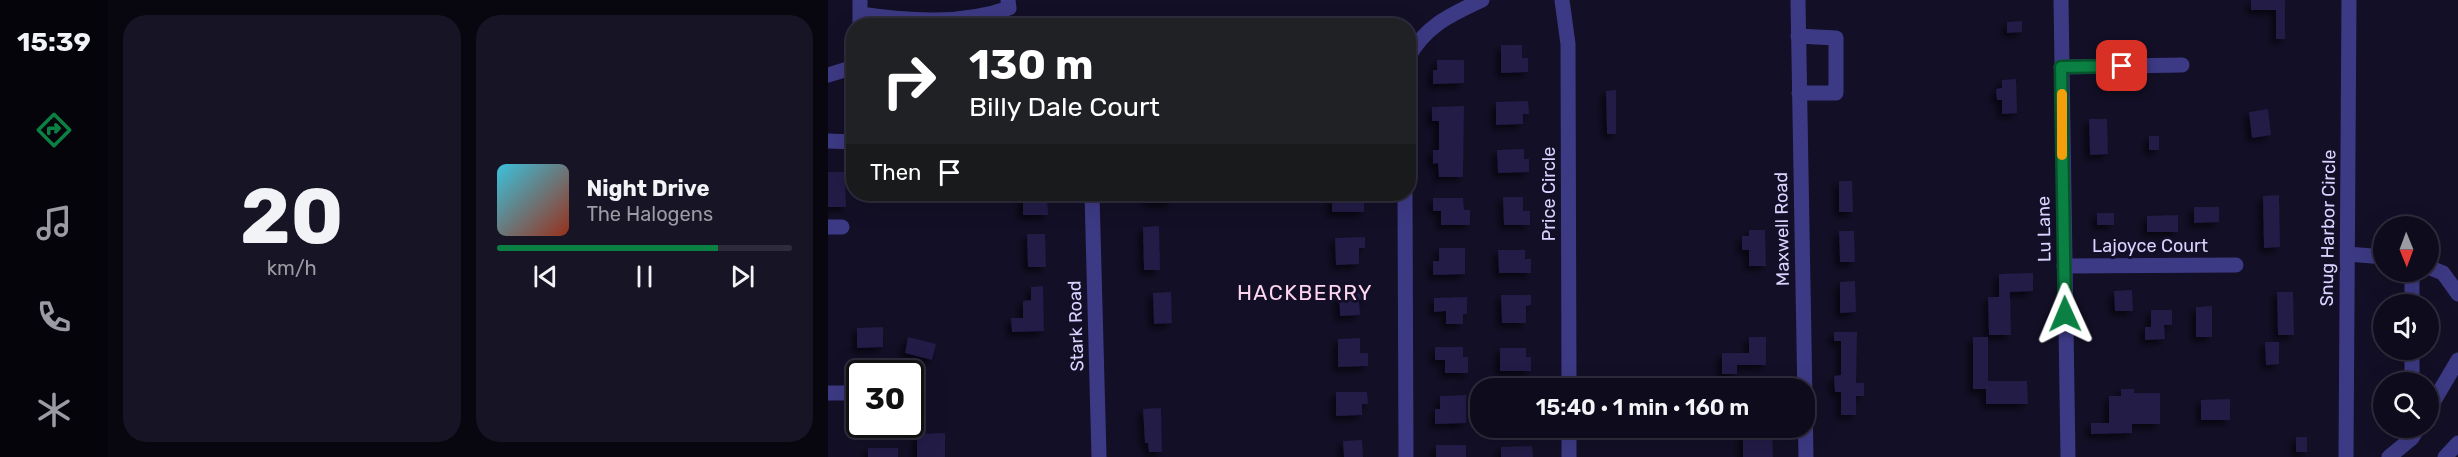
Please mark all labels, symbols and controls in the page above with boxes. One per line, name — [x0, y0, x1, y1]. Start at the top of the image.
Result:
text: 15:39 — [17, 26, 91, 58]
text: 130 m — [969, 40, 1094, 90]
pin — [2096, 40, 2147, 91]
icon: right — [870, 42, 948, 120]
icon: arrive — [2105, 49, 2138, 82]
text: Billy Dale Court — [969, 91, 1160, 123]
icon: directions — [33, 109, 75, 151]
street label: Price Circle — [1538, 147, 1560, 241]
street label: Snug Harbor Circle — [2316, 149, 2340, 307]
icon: arrive — [933, 156, 966, 189]
text: Then — [870, 159, 921, 186]
text: 20 — [240, 170, 344, 263]
street label: Maxwell Road — [1770, 172, 1794, 286]
text: Night Drive — [587, 175, 709, 202]
street label: Lu Lane — [2032, 196, 2056, 262]
icon: music — [33, 202, 75, 244]
text: The Halogens — [587, 202, 713, 226]
north arrow — [2373, 216, 2439, 282]
map controls — [2373, 216, 2439, 438]
street label: Lajoyce Court — [2092, 235, 2208, 257]
text: km/h — [267, 256, 317, 280]
icon: previous — [529, 260, 562, 293]
icon: pause — [628, 260, 661, 293]
icon: next — [726, 260, 759, 293]
street label: Stark Road — [1063, 280, 1089, 372]
district label: HACKBERRY — [1237, 280, 1373, 305]
position arrow — [2033, 282, 2097, 346]
button: sound — [2373, 294, 2439, 360]
icon: phone — [33, 296, 75, 338]
speed limit sign: 30 — [846, 360, 924, 438]
button: search — [2373, 372, 2439, 438]
icon: climate — [33, 389, 75, 431]
text: 15:40 · 1 min · 160 m — [1536, 394, 1749, 421]

